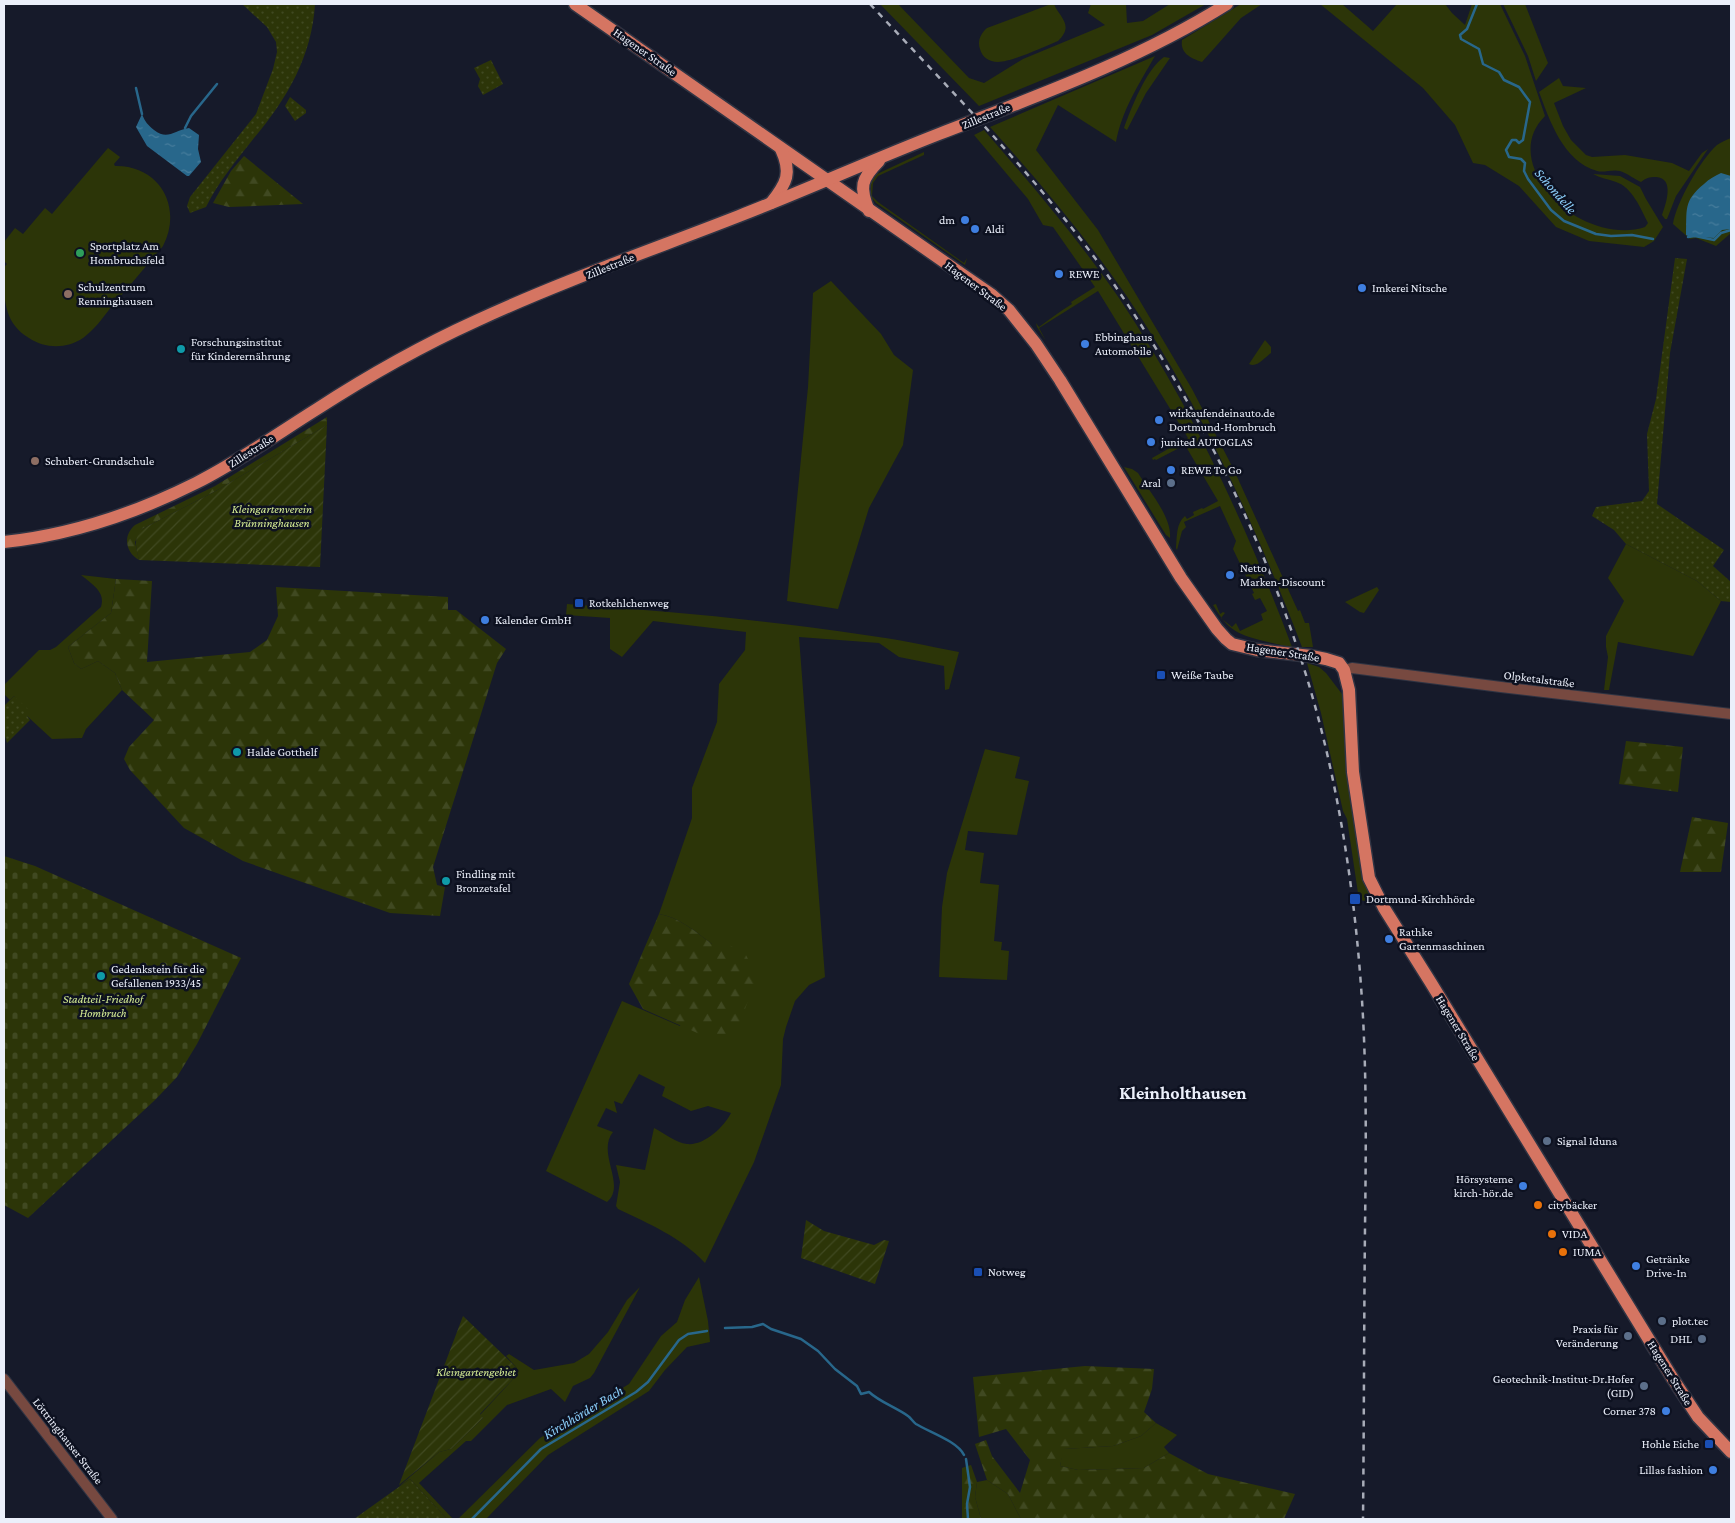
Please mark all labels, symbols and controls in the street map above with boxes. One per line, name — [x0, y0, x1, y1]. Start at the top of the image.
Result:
street label: Hagener Straße — [611, 25, 679, 79]
street label: Zillestraße — [960, 100, 1012, 132]
water label: Schondelle — [1532, 165, 1581, 218]
place label: dm — [939, 213, 955, 227]
marker: dm — [959, 214, 971, 226]
place label: Aldi — [985, 222, 1004, 236]
marker: Aldi — [969, 223, 981, 235]
place label: Sportplatz Am Hombruchsfeld — [90, 239, 165, 267]
marker: Sportplatz Am Hombruchsfeld — [74, 247, 86, 259]
street label: Zillestraße — [584, 250, 636, 282]
street label: Hagener Straße — [942, 258, 1010, 314]
place label: REWE — [1069, 267, 1100, 281]
marker: REWE — [1053, 268, 1065, 280]
place label: Schulzentrum Renninghausen — [78, 280, 153, 308]
place label: Imkerei Nitsche — [1372, 281, 1447, 295]
marker: Imkerei Nitsche — [1356, 282, 1368, 294]
marker: Schulzentrum Renninghausen — [62, 288, 74, 300]
place label: Ebbinghaus Automobile — [1095, 330, 1153, 358]
place label: Forschungsinstitut für Kinderernährung — [191, 335, 291, 363]
marker: Ebbinghaus Automobile — [1079, 338, 1091, 350]
marker: Forschungsinstitut für Kinderernährung — [175, 343, 187, 355]
place label: wirkaufendeinauto.de Dortmund-Hombruch — [1169, 406, 1277, 434]
marker: wirkaufendeinauto.de Dortmund-Hombruch — [1153, 414, 1165, 426]
street label: Zillestraße — [226, 432, 276, 470]
place label: junited AUTOGLAS — [1160, 435, 1253, 449]
marker: junited AUTOGLAS — [1145, 436, 1157, 448]
place label: Schubert-Grundschule — [45, 454, 154, 468]
marker: Schubert-Grundschule — [29, 455, 41, 467]
place label: REWE To Go — [1181, 463, 1242, 477]
marker: REWE To Go — [1165, 464, 1177, 476]
place label: Aral — [1141, 476, 1161, 490]
marker: Aral — [1165, 477, 1177, 489]
park label: Kleingartenverein Brünninghausen — [232, 502, 312, 530]
place label: Netto Marken-Discount — [1240, 561, 1326, 589]
marker: Netto Marken-Discount — [1224, 569, 1236, 581]
place label: Rotkehlchenweg — [589, 596, 669, 610]
marker: Rotkehlchenweg — [573, 597, 585, 609]
place label: Kalender GmbH — [495, 613, 572, 627]
marker: Kalender GmbH — [479, 614, 491, 626]
street label: Hagener Straße — [1245, 639, 1321, 665]
place label: Weiße Taube — [1171, 668, 1234, 682]
street label: Olpketalstraße — [1503, 668, 1575, 690]
marker: Weiße Taube — [1155, 669, 1167, 681]
place label: Halde Gotthelf — [247, 745, 319, 759]
marker: Halde Gotthelf — [231, 746, 243, 758]
place label: Findling mit Bronzetafel — [456, 867, 516, 895]
marker: Findling mit Bronzetafel — [440, 875, 452, 887]
marker: Dortmund-Kirchhörde — [1348, 892, 1362, 906]
place label: Dortmund-Kirchhörde — [1366, 892, 1475, 906]
place label: Rathke Gartenmaschinen — [1399, 925, 1485, 953]
marker: Rathke Gartenmaschinen — [1383, 933, 1395, 945]
place label: Gedenkstein für die Gefallenen 1933/45 — [111, 962, 204, 990]
marker: Gedenkstein für die Gefallenen 1933/45 — [95, 970, 107, 982]
park label: Stadtteil-Friedhof Hombruch — [63, 992, 145, 1020]
street label: Hagener Straße — [1433, 993, 1483, 1063]
district label: Kleinholthausen — [1119, 1083, 1247, 1103]
place label: Signal Iduna — [1557, 1134, 1618, 1148]
marker: Signal Iduna — [1541, 1135, 1553, 1147]
place label: Hörsysteme kirch-hör.de — [1454, 1172, 1513, 1200]
marker: Hörsysteme kirch-hör.de — [1517, 1180, 1529, 1192]
place label: citybäcker — [1548, 1198, 1598, 1212]
marker: citybäcker — [1532, 1199, 1544, 1211]
place label: VIDA — [1562, 1227, 1587, 1241]
marker: VIDA — [1546, 1228, 1558, 1240]
place label: IUMA — [1573, 1245, 1601, 1259]
marker: IUMA — [1557, 1246, 1569, 1258]
place label: Getränke Drive-In — [1646, 1252, 1690, 1280]
marker: Getränke Drive-In — [1630, 1260, 1642, 1272]
place label: Notweg — [988, 1265, 1026, 1279]
marker: Notweg — [972, 1266, 984, 1278]
place label: plot.tec — [1672, 1314, 1708, 1328]
marker: plot.tec — [1656, 1315, 1668, 1327]
place label: Praxis für Veränderung — [1556, 1322, 1619, 1350]
marker: Praxis für Veränderung — [1622, 1330, 1634, 1342]
place label: DHL — [1670, 1332, 1692, 1346]
marker: DHL — [1696, 1333, 1708, 1345]
street label: Hagener Straße — [1645, 1338, 1695, 1408]
park label: Kleingartengebiet — [436, 1365, 516, 1379]
place label: Geotechnik-Institut-Dr.Hofer (GID) — [1493, 1372, 1635, 1400]
marker: Geotechnik-Institut-Dr.Hofer (GID) — [1638, 1380, 1650, 1392]
water label: Kirchhörder Bach — [540, 1382, 626, 1442]
street label: Löttringhauser Straße — [30, 1395, 106, 1487]
place label: Corner 378 — [1603, 1404, 1656, 1418]
marker: Corner 378 — [1660, 1405, 1672, 1417]
place label: Hohle Eiche — [1642, 1437, 1699, 1451]
marker: Hohle Eiche — [1703, 1438, 1715, 1450]
place label: Lillas fashion — [1639, 1463, 1704, 1477]
marker: Lillas fashion — [1707, 1464, 1719, 1476]

